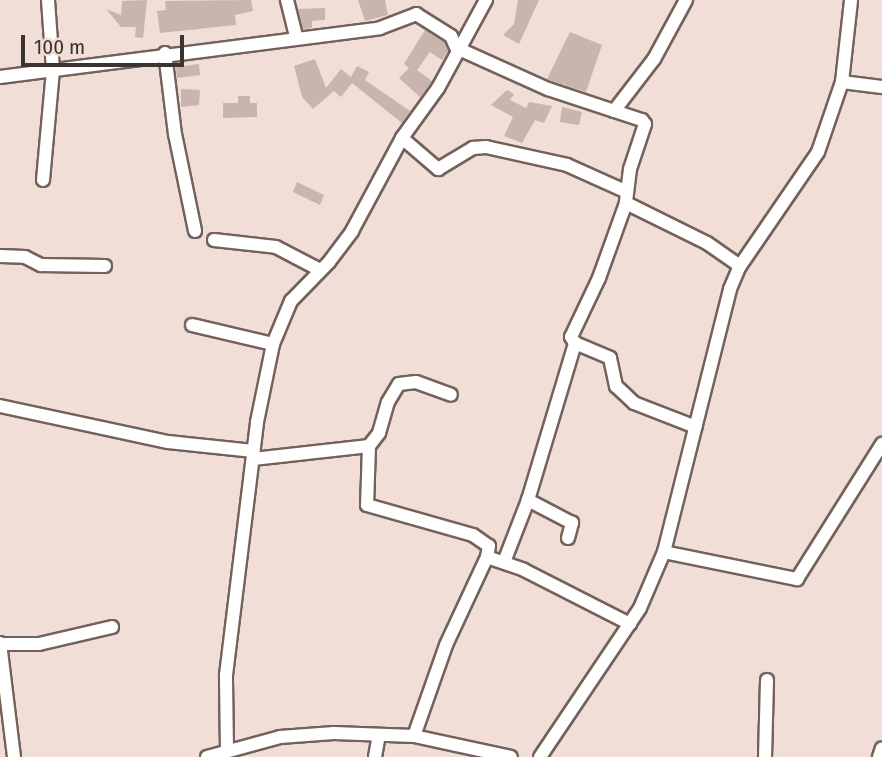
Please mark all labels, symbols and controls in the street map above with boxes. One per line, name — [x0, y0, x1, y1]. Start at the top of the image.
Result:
scale bar — [24, 21, 187, 65]
text: 100 m — [34, 34, 85, 60]

